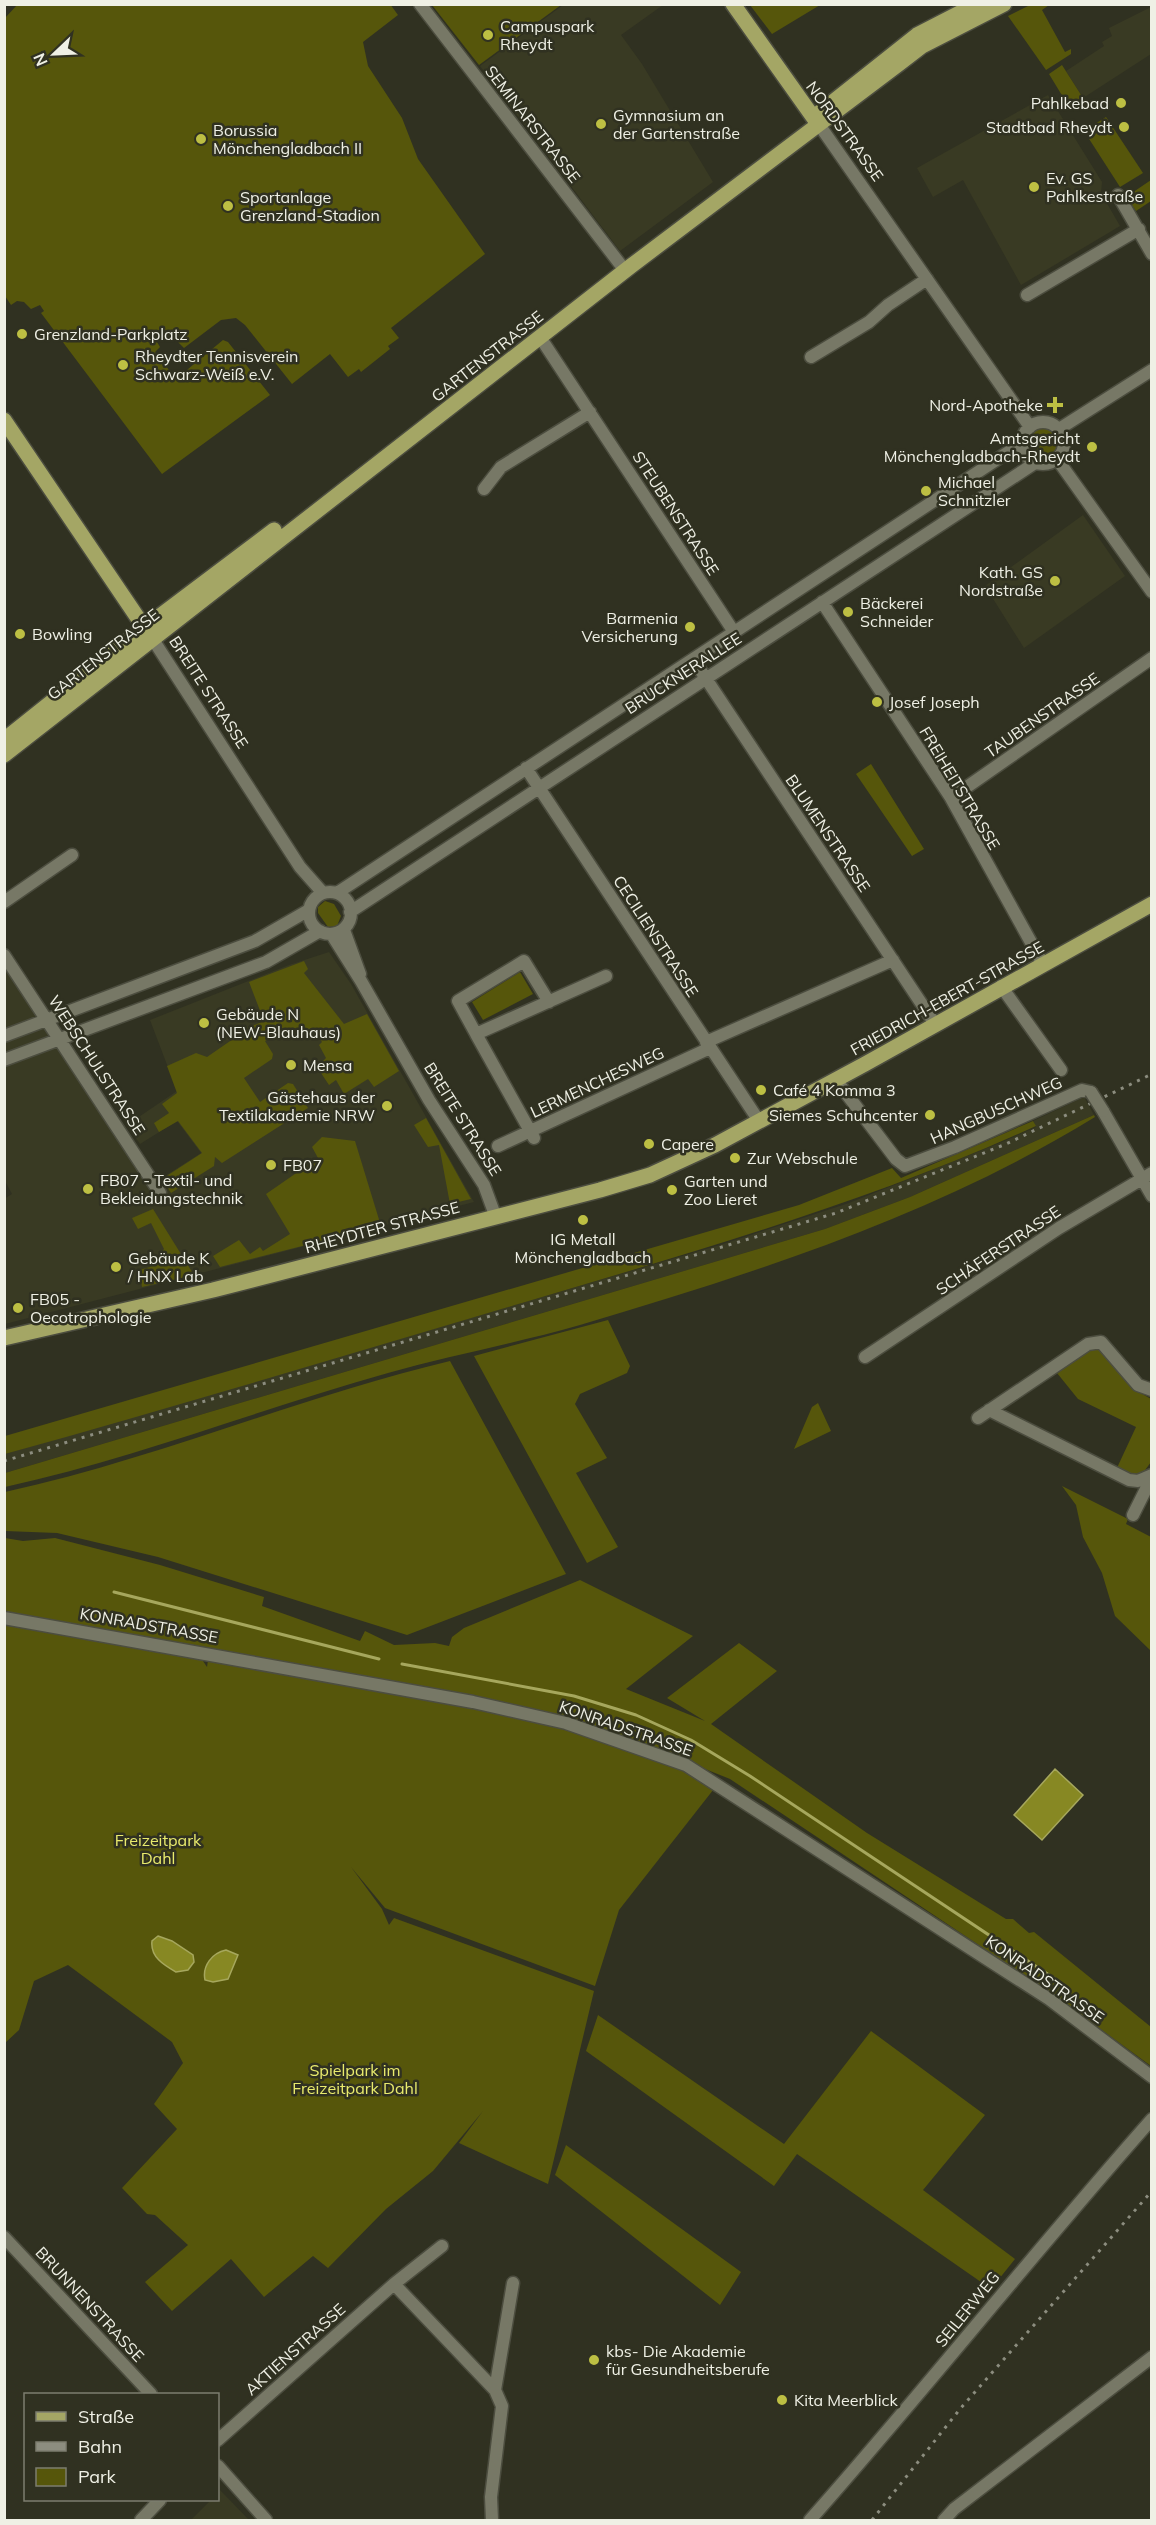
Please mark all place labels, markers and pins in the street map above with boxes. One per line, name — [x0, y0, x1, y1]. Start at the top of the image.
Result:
place label: Campuspark Rheydt — [500, 16, 595, 54]
marker: Campuspark Rheydt — [481, 28, 495, 42]
place label: Pahlkebad — [1031, 93, 1109, 113]
marker: Pahlkebad — [1114, 96, 1128, 110]
place label: Gymnasium an der Gartenstraße — [613, 105, 740, 143]
marker: Gymnasium an der Gartenstraße — [594, 117, 608, 131]
place label: Stadtbad Rheydt — [986, 117, 1112, 137]
place label: Borussia Mönchengladbach II — [213, 120, 362, 158]
marker: Stadtbad Rheydt — [1117, 120, 1131, 134]
marker: Borussia Mönchengladbach II — [194, 132, 208, 146]
place label: Ev. GS Pahlkestraße — [1046, 168, 1143, 206]
marker: Ev. GS Pahlkestraße — [1027, 180, 1041, 194]
place label: Sportanlage Grenzland-Stadion — [240, 187, 380, 225]
marker: Sportanlage Grenzland-Stadion — [221, 199, 235, 213]
place label: Grenzland-Parkplatz — [34, 324, 188, 344]
marker: Grenzland-Parkplatz — [15, 327, 29, 341]
place label: Rheydter Tennisverein Schwarz-Weiß e.V. — [135, 346, 298, 384]
marker: Rheydter Tennisverein Schwarz-Weiß e.V. — [116, 358, 130, 372]
place label: Nord-Apotheke — [929, 395, 1043, 415]
marker: Nord-Apotheke — [1048, 398, 1062, 412]
place label: Amtsgericht Mönchengladbach-Rheydt — [884, 428, 1080, 466]
marker: Amtsgericht Mönchengladbach-Rheydt — [1085, 440, 1099, 454]
place label: Michael Schnitzler — [938, 472, 1011, 510]
marker: Michael Schnitzler — [919, 484, 933, 498]
place label: Kath. GS Nordstraße — [959, 562, 1043, 600]
marker: Kath. GS Nordstraße — [1048, 574, 1062, 588]
place label: Bäckerei Schneider — [860, 593, 933, 631]
marker: Bäckerei Schneider — [841, 605, 855, 619]
place label: Barmenia Versicherung — [582, 608, 678, 646]
marker: Barmenia Versicherung — [683, 620, 697, 634]
place label: Bowling — [32, 624, 92, 644]
marker: Bowling — [13, 627, 27, 641]
place label: Josef Joseph — [889, 692, 980, 712]
marker: Josef Joseph — [870, 695, 884, 709]
place label: Gebäude N (NEW-Blauhaus) — [216, 1004, 341, 1042]
marker: Gebäude N (NEW-Blauhaus) — [197, 1016, 211, 1030]
place label: Mensa — [303, 1055, 352, 1075]
marker: Mensa — [284, 1058, 298, 1072]
place label: Café 4 Komma 3 — [773, 1080, 896, 1100]
marker: Café 4 Komma 3 — [754, 1083, 768, 1097]
place label: Gästehaus der Textilakademie NRW — [219, 1087, 375, 1125]
marker: Gästehaus der Textilakademie NRW — [380, 1099, 394, 1113]
place label: Siemes Schuhcenter — [769, 1105, 918, 1125]
marker: Siemes Schuhcenter — [923, 1108, 937, 1122]
place label: Capere — [661, 1134, 714, 1154]
marker: Capere — [642, 1137, 656, 1151]
place label: Zur Webschule — [747, 1148, 858, 1168]
marker: Zur Webschule — [728, 1151, 742, 1165]
place label: FB07 — [283, 1155, 322, 1175]
marker: FB07 — [264, 1158, 278, 1172]
place label: FB07 - Textil- und Bekleidungstechnik — [100, 1170, 244, 1208]
place label: Garten und Zoo Lieret — [684, 1171, 768, 1209]
marker: FB07 - Textil- und Bekleidungstechnik — [81, 1182, 95, 1196]
marker: Garten und Zoo Lieret — [665, 1183, 679, 1197]
marker: IG Metall Mönchengladbach — [576, 1213, 590, 1227]
place label: IG Metall Mönchengladbach — [515, 1229, 651, 1267]
place label: Gebäude K / HNX Lab — [127, 1248, 210, 1286]
marker: Gebäude K / HNX Lab — [109, 1260, 123, 1274]
place label: FB05 - Oecotrophologie — [30, 1289, 152, 1327]
marker: FB05 - Oecotrophologie — [11, 1301, 25, 1315]
place label: kbs- Die Akademie für Gesundheitsberufe — [606, 2341, 770, 2379]
marker: kbs- Die Akademie für Gesundheitsberufe — [587, 2353, 601, 2367]
place label: Kita Meerblick — [794, 2390, 898, 2410]
marker: Kita Meerblick — [775, 2393, 789, 2407]

